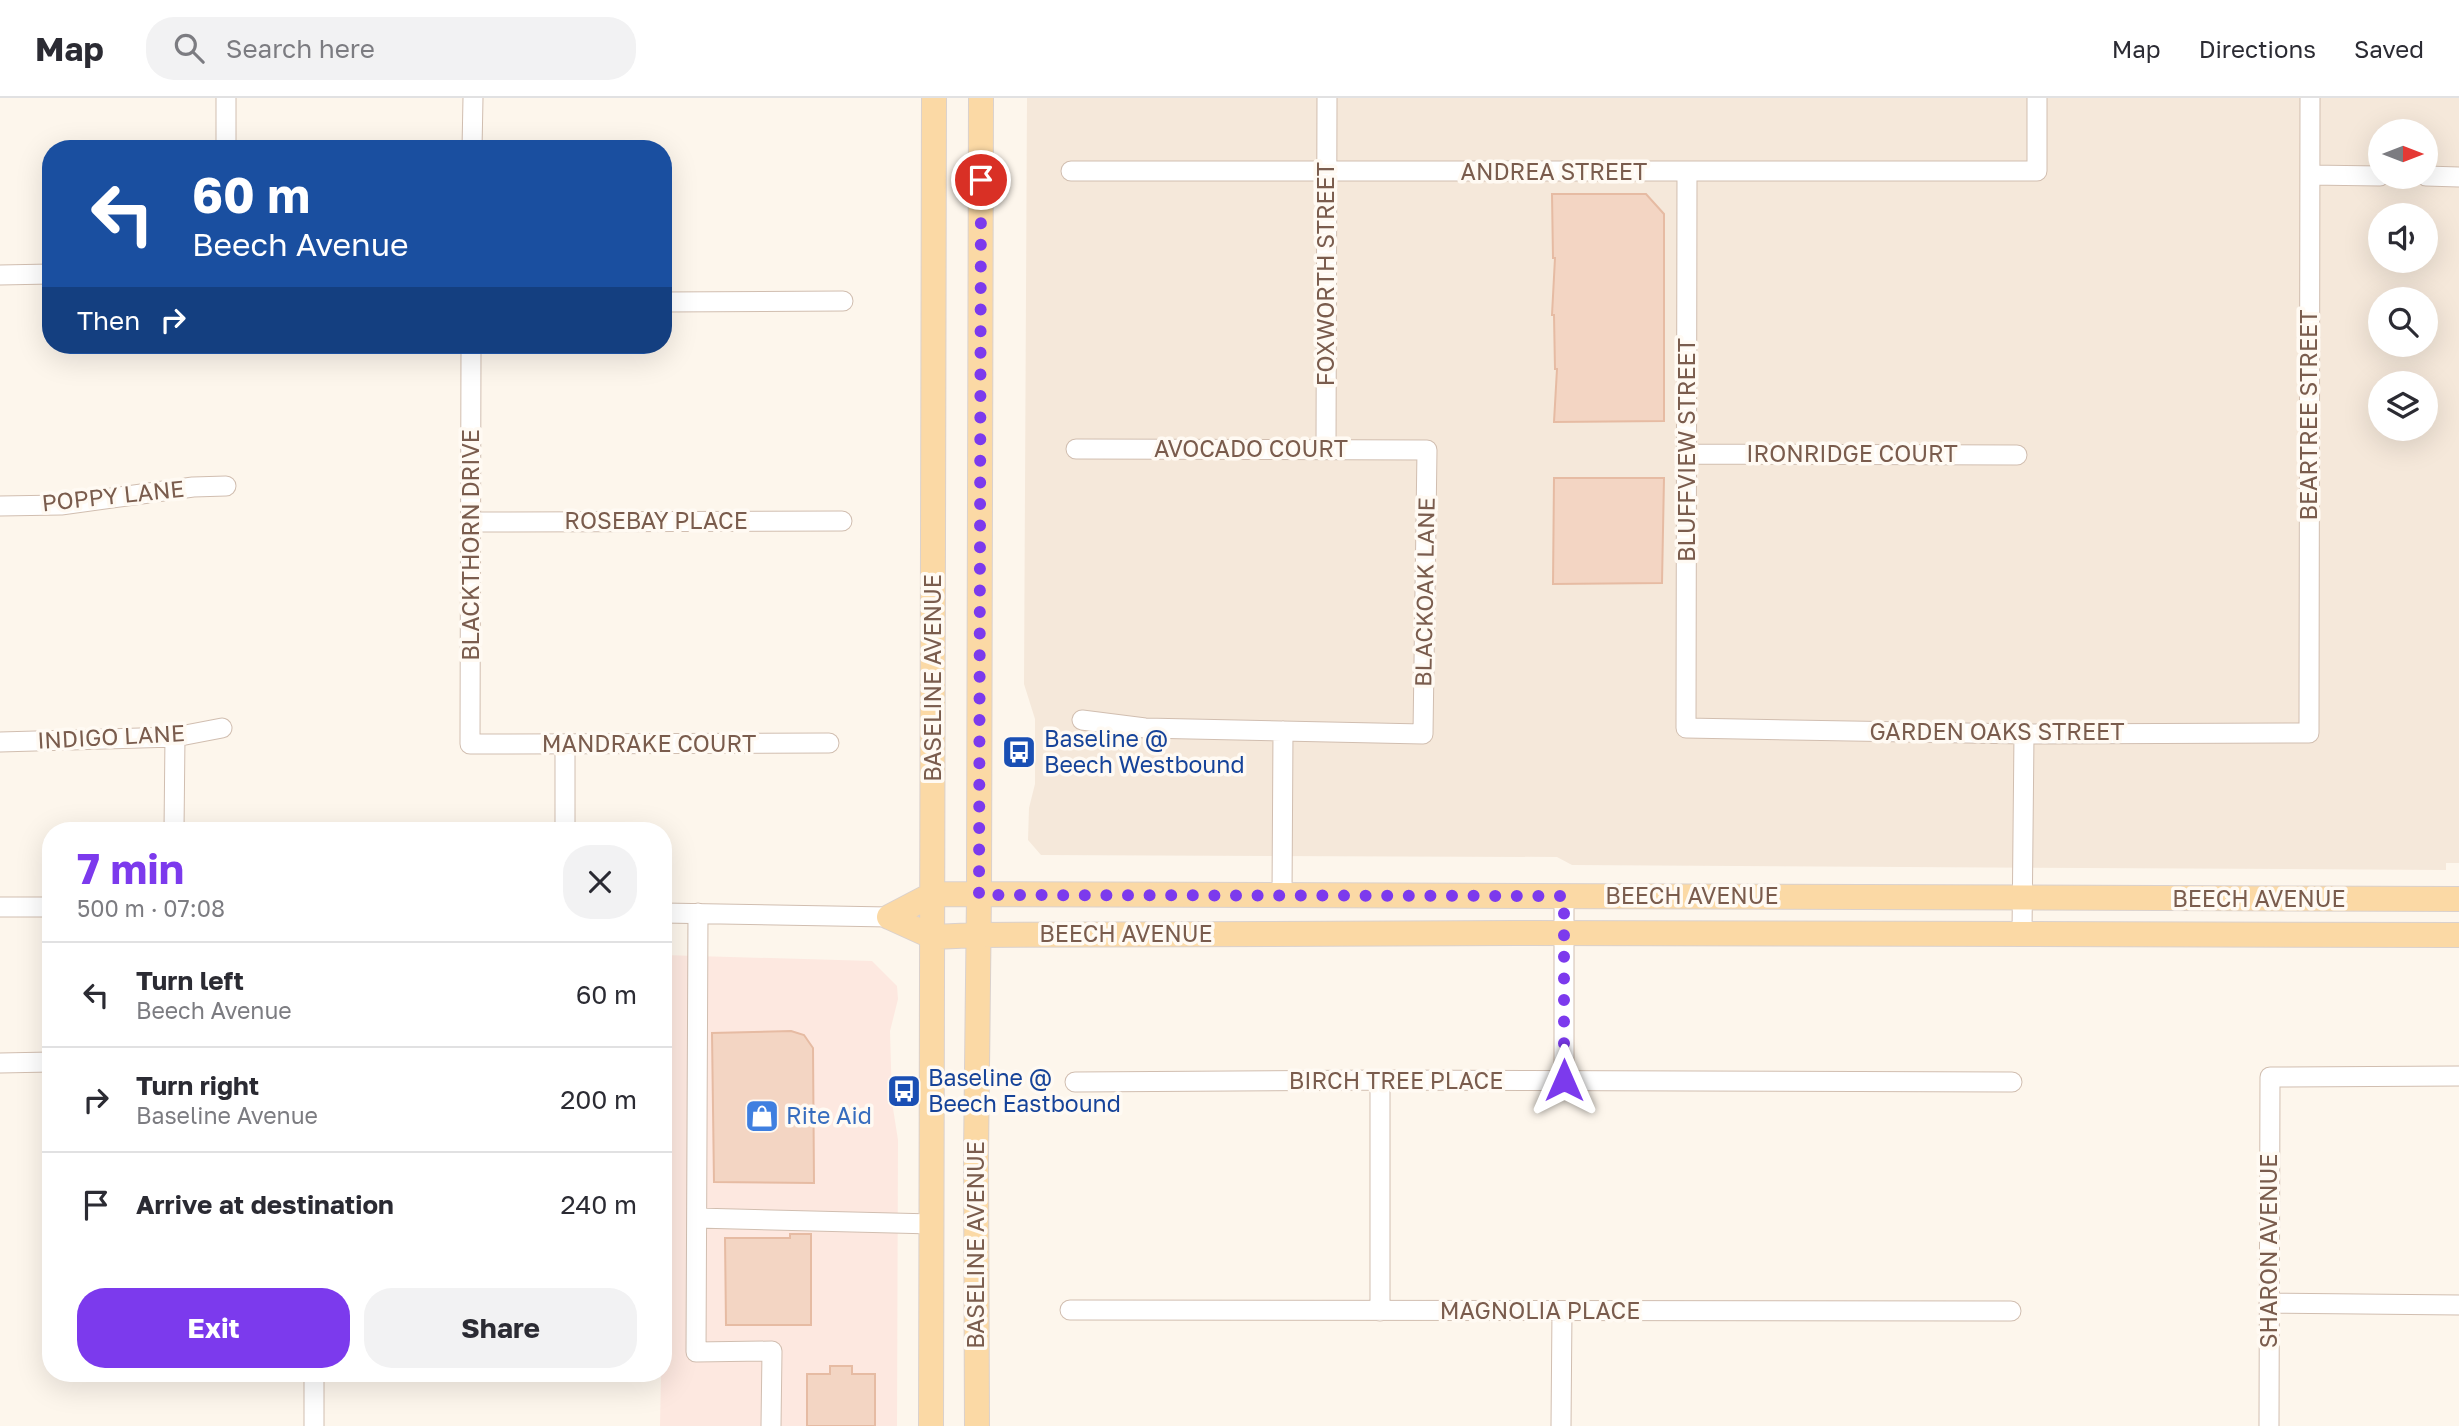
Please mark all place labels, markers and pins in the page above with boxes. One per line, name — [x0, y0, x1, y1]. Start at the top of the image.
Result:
pin — [951, 150, 1011, 210]
place label: Baseline @ Beech Westbound — [1044, 724, 1245, 778]
bus stop icon: Baseline @ Beech Westbound — [1000, 733, 1038, 771]
place label: Baseline @ Beech Eastbound — [928, 1063, 1121, 1117]
bus stop icon: Baseline @ Beech Eastbound — [885, 1072, 923, 1110]
shop icon: Rite Aid — [743, 1097, 781, 1135]
place label: Rite Aid — [786, 1101, 872, 1129]

